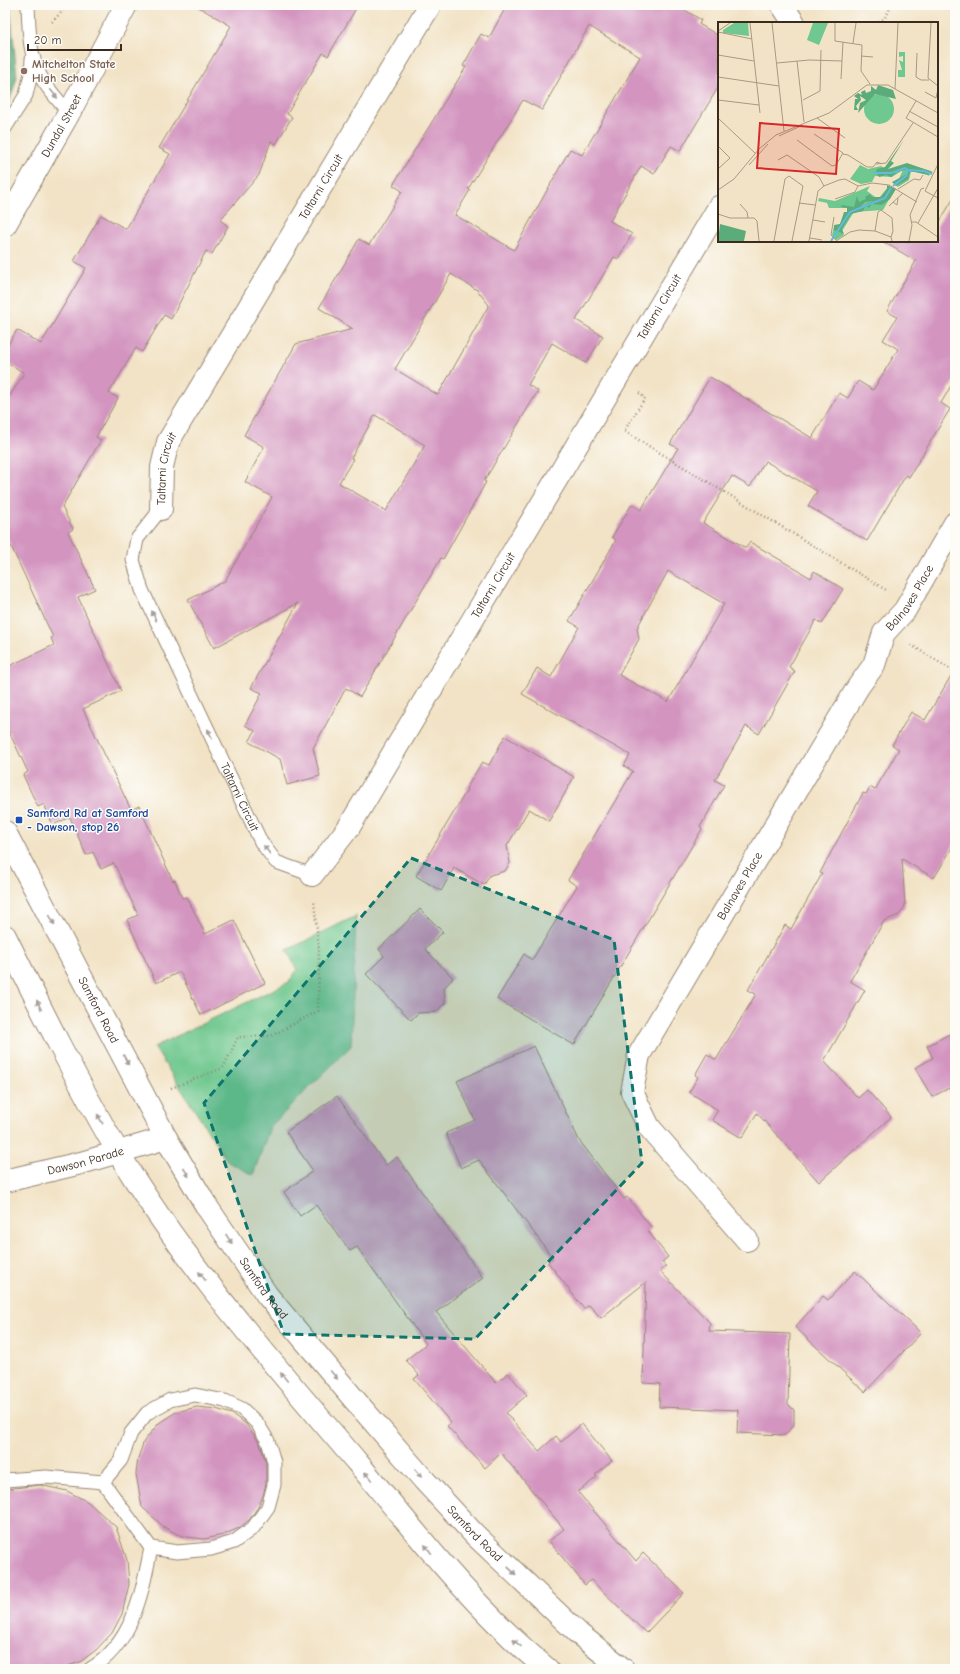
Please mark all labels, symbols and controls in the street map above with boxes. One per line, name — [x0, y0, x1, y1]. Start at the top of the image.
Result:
inset map — [718, 22, 938, 242]
scale bar — [28, 26, 121, 52]
text: 20 m — [34, 33, 62, 47]
place label: Mitchelton State High School — [32, 57, 116, 85]
marker: Mitchelton State High School — [19, 66, 29, 76]
one-way arrow — [49, 88, 58, 99]
street label: Dundal Street — [38, 92, 85, 160]
street label: Taltarni Circuit — [296, 151, 346, 222]
street label: Taltarni Circuit — [634, 271, 685, 343]
street label: Taltarni Circuit — [154, 429, 180, 505]
street label: Taltarni Circuit — [468, 549, 518, 621]
street label: Balnaves Place — [883, 562, 936, 633]
one-way arrow — [151, 610, 157, 622]
one-way arrow — [207, 728, 213, 739]
street label: Taltarni Circuit — [218, 760, 262, 834]
place label: Samford Rd at Samford - Dawson, stop 26 — [27, 806, 149, 834]
marker: Samford Rd at Samford - Dawson, stop 26 — [14, 815, 24, 825]
one-way arrow — [263, 845, 271, 856]
street label: Balnaves Place — [714, 849, 765, 922]
one-way arrow — [49, 914, 55, 926]
street label: Samford Road — [75, 974, 122, 1045]
one-way arrow — [36, 999, 42, 1010]
one-way arrow — [122, 1054, 129, 1066]
one-way arrow — [96, 1113, 103, 1125]
street label: Dawson Parade — [46, 1144, 125, 1178]
one-way arrow — [182, 1167, 190, 1177]
one-way arrow — [225, 1233, 233, 1244]
street label: Samford Road — [236, 1255, 291, 1322]
one-way arrow — [198, 1270, 207, 1281]
one-way arrow — [329, 1369, 338, 1380]
one-way arrow — [280, 1371, 289, 1382]
one-way arrow — [414, 1468, 423, 1479]
one-way arrow — [364, 1471, 373, 1481]
street label: Samford Road — [444, 1503, 505, 1564]
one-way arrow — [424, 1543, 433, 1554]
one-way arrow — [507, 1566, 517, 1576]
one-way arrow — [512, 1639, 523, 1648]

